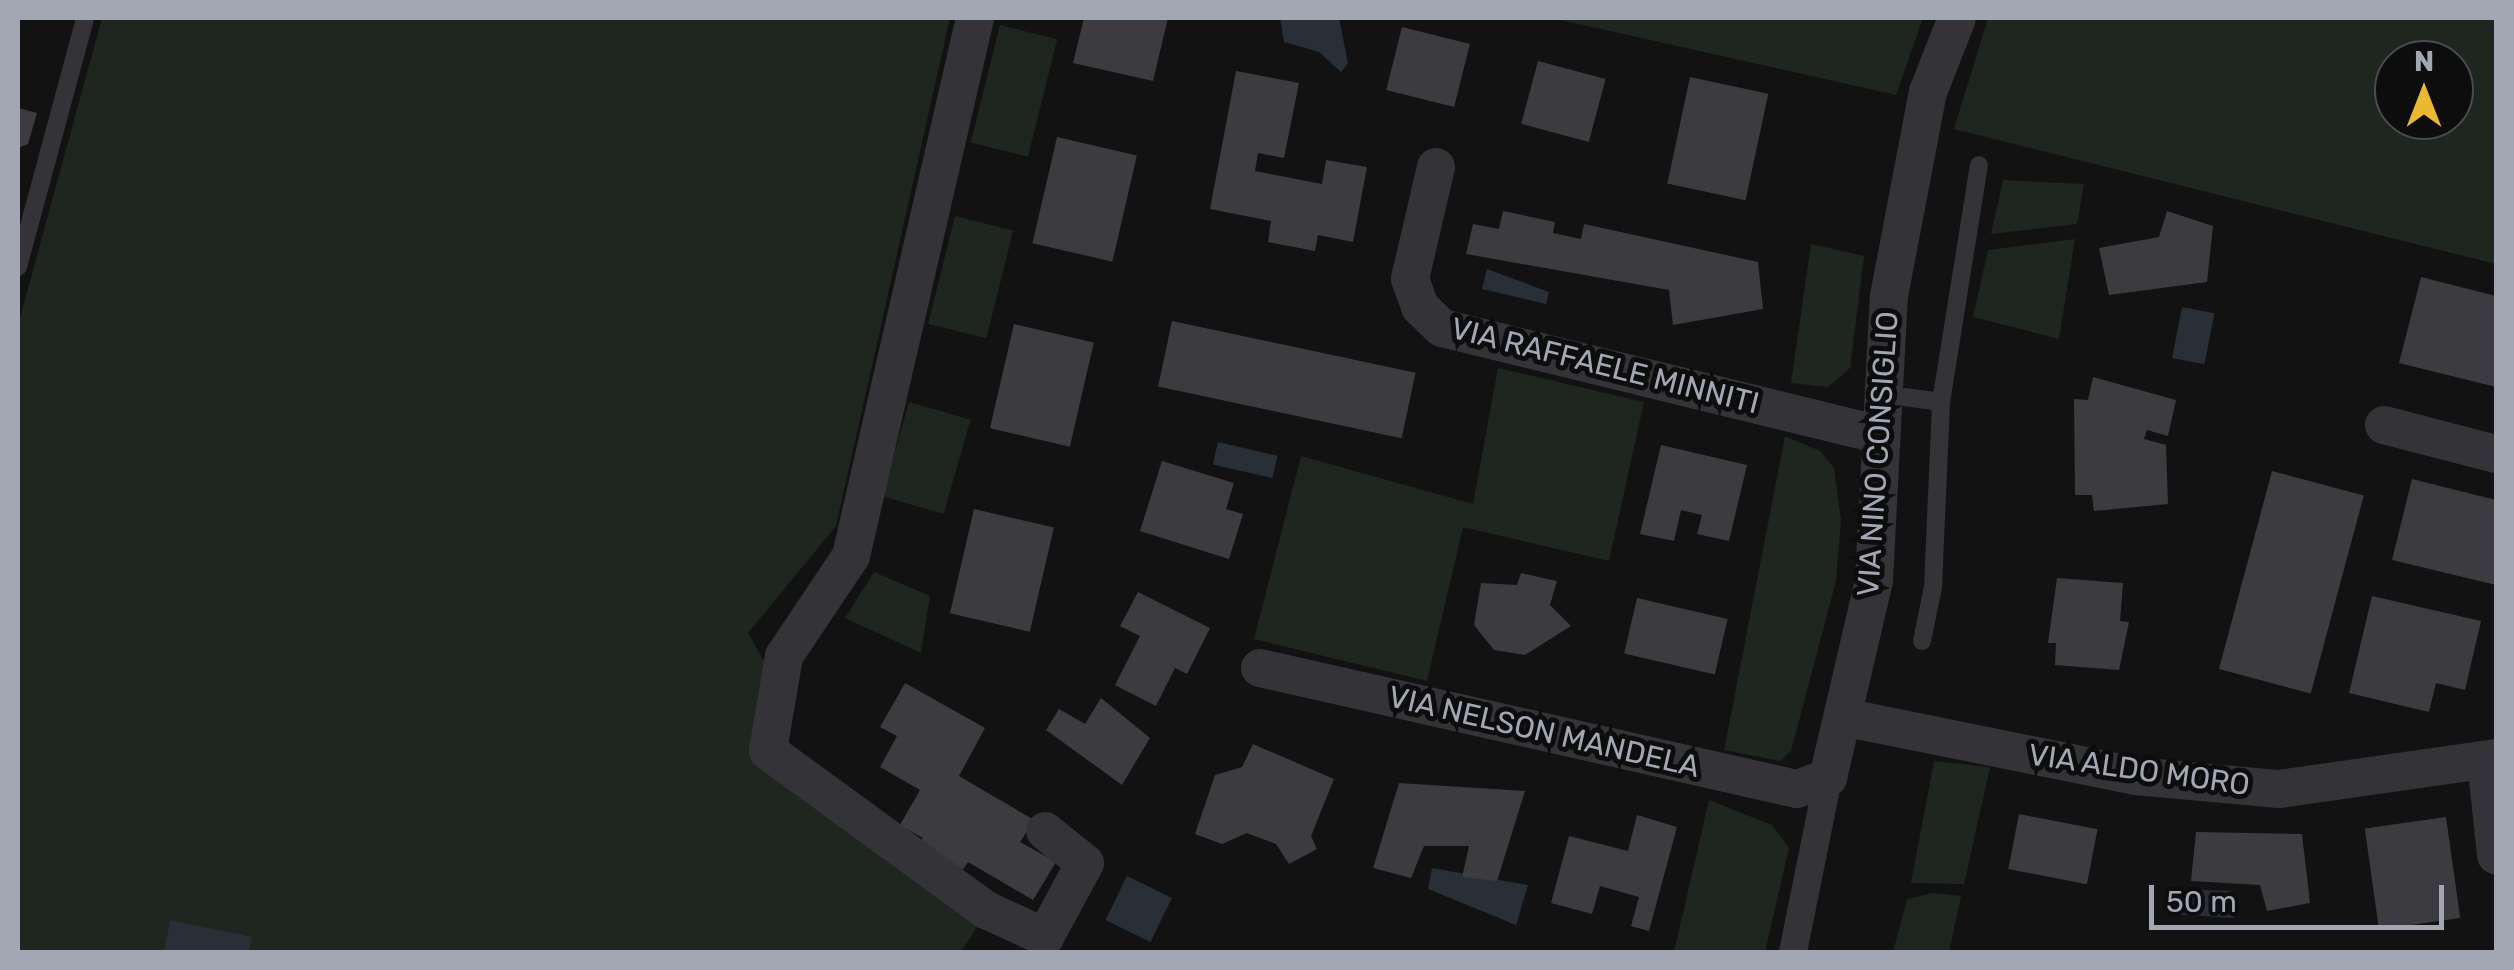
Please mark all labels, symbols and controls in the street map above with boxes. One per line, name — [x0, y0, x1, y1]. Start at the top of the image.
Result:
north arrow — [2374, 40, 2474, 140]
text: N — [2414, 45, 2434, 78]
street label: VIA RAFFAELE MINNITI — [1447, 310, 1763, 422]
street label: VIA NINO CONSIGLIO — [1850, 310, 1906, 598]
street label: VIA NELSON MANDELA — [1385, 679, 1703, 785]
street label: VIA ALDO MORO — [2025, 737, 2253, 803]
scale bar — [2154, 865, 2449, 927]
text: 50 m — [2166, 884, 2237, 920]

